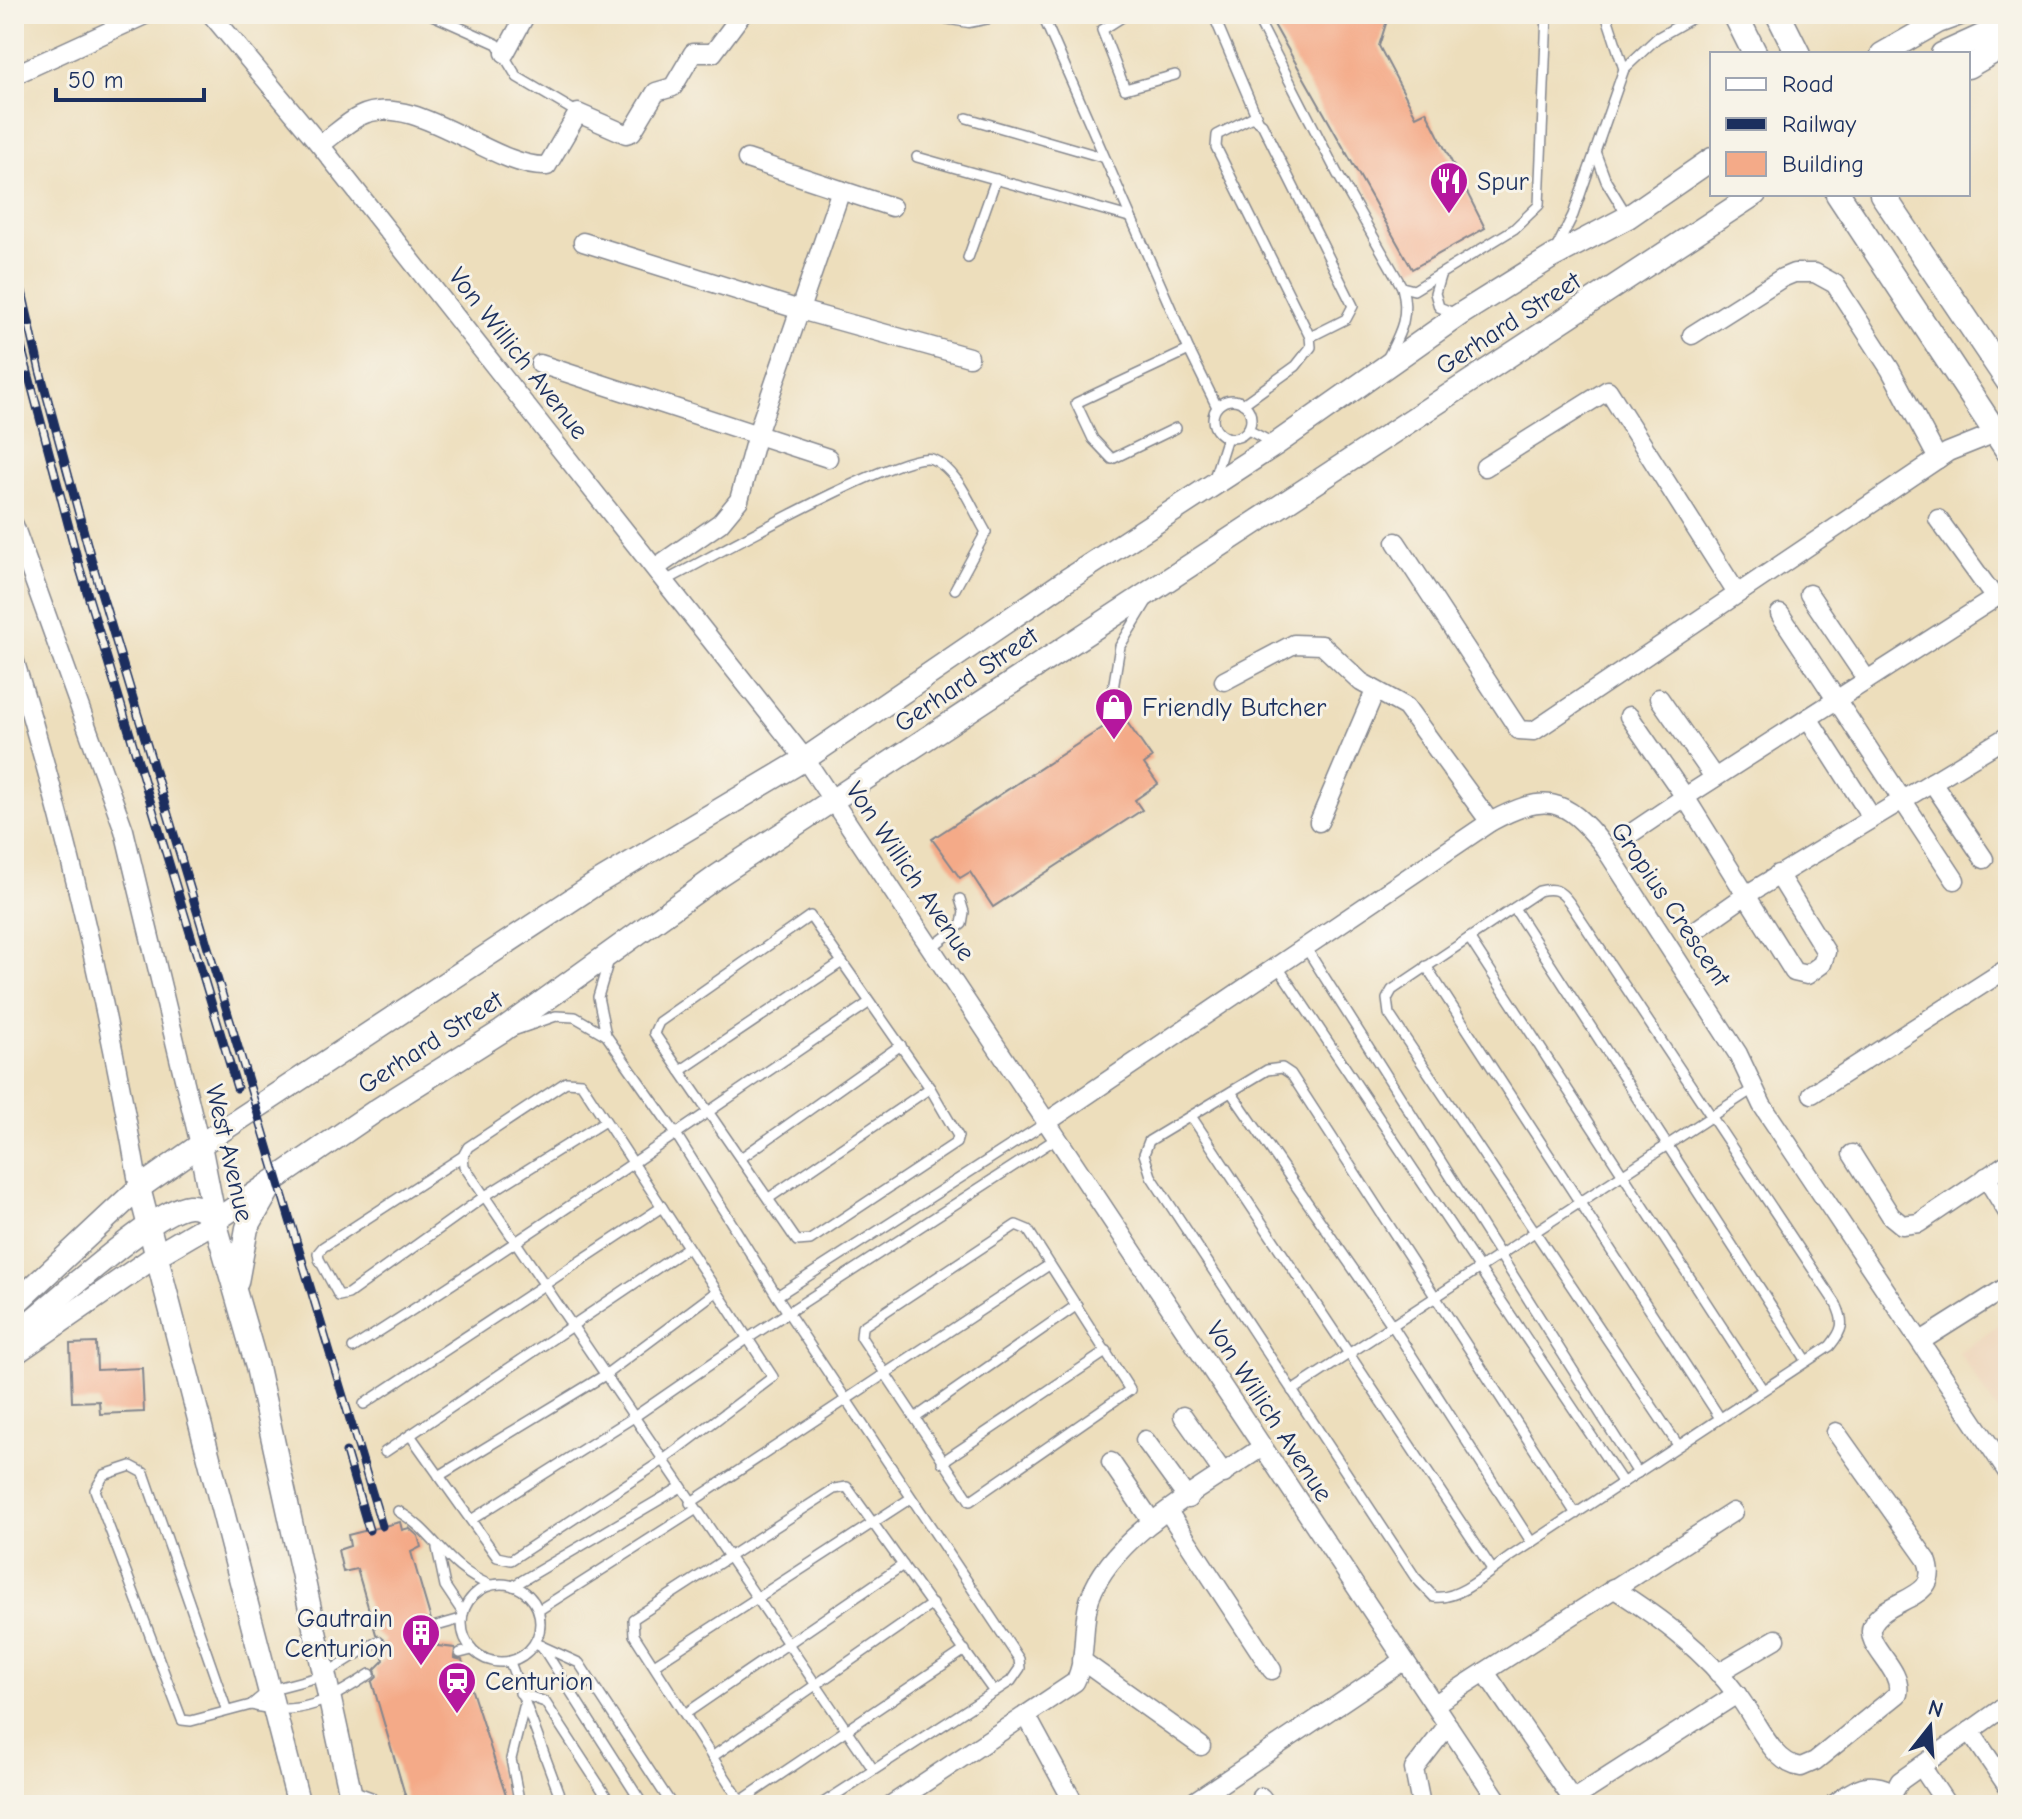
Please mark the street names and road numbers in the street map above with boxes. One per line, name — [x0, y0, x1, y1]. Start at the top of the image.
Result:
street label: Von Willich Avenue — [442, 262, 594, 445]
street label: Gerhard Street — [1431, 265, 1588, 382]
street label: Gerhard Street — [889, 620, 1045, 739]
street label: Von Willich Avenue — [839, 776, 981, 967]
street label: Gropius Crescent — [1604, 817, 1737, 994]
street label: Gerhard Street — [353, 984, 510, 1101]
street label: West Avenue — [199, 1082, 259, 1225]
street label: Von Willich Avenue — [1200, 1316, 1339, 1507]

